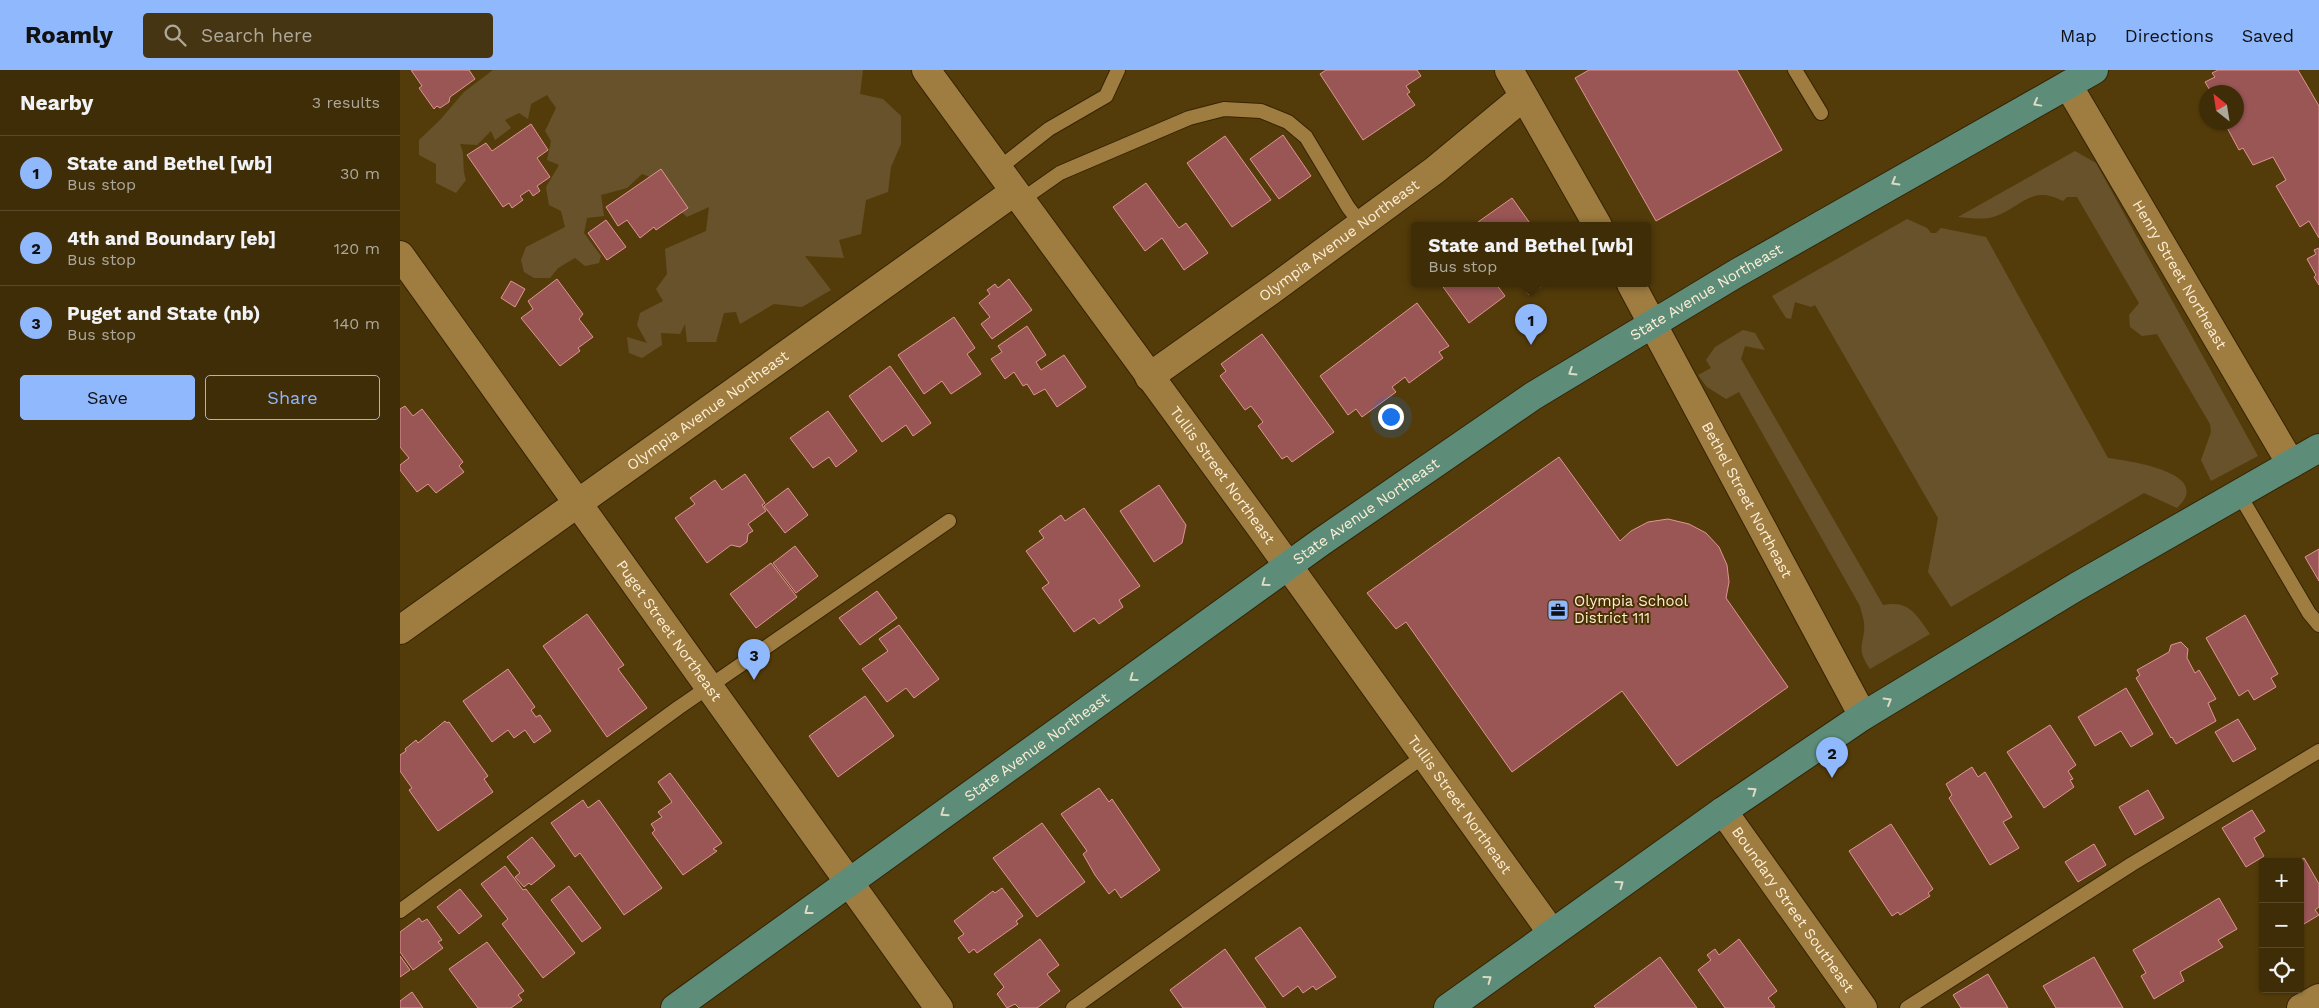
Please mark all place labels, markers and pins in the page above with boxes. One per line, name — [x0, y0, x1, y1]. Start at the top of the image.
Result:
pin: 1 — [1515, 304, 1547, 345]
place label: Olympia School District 111 — [1574, 592, 1688, 627]
office icon: Olympia School District 111 — [1546, 598, 1570, 622]
pin: 3 — [738, 639, 770, 680]
pin: 2 — [1816, 737, 1848, 778]

